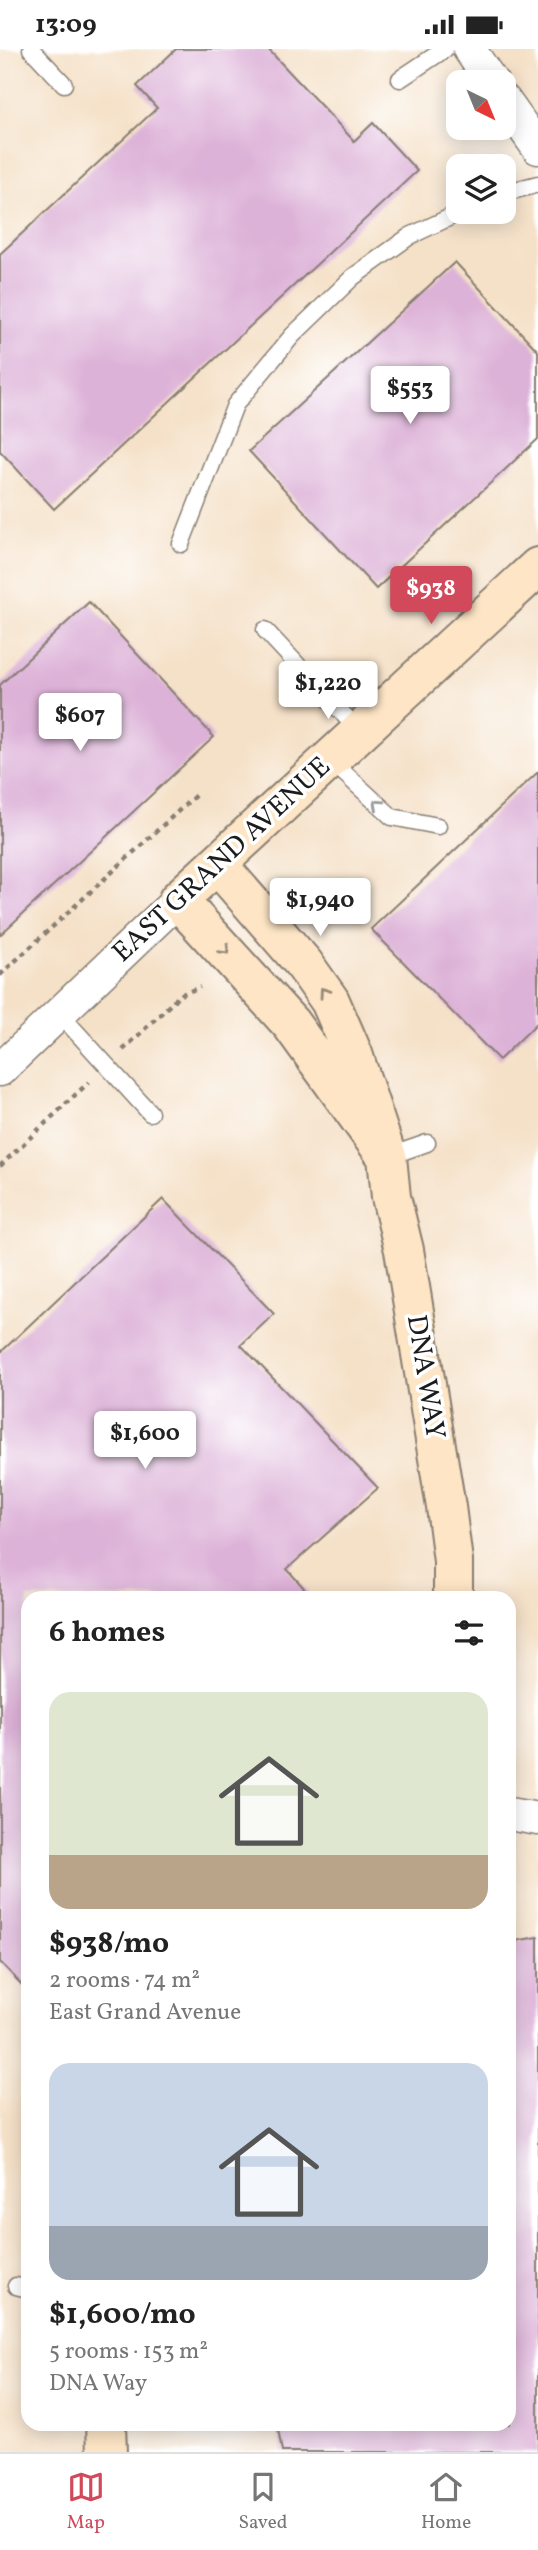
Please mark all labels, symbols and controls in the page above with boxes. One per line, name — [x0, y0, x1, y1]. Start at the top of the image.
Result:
text: 13:09 — [35, 7, 97, 43]
north arrow — [446, 70, 516, 140]
map controls — [446, 70, 516, 224]
button: layers — [446, 154, 516, 224]
pin: $553 — [369, 367, 451, 426]
text: $553 — [387, 373, 433, 405]
pin: $938 — [390, 567, 472, 626]
text: $938 — [406, 573, 456, 605]
pin: $1,220 — [271, 661, 385, 721]
text: $1,220 — [295, 668, 361, 700]
pin: $607 — [39, 693, 121, 753]
text: $607 — [55, 700, 105, 732]
street label: EAST GRAND AVENUE — [104, 748, 340, 972]
one-way arrow — [373, 800, 386, 813]
pin: $1,940 — [263, 879, 377, 938]
text: $1,940 — [286, 885, 354, 917]
one-way arrow — [216, 942, 229, 955]
one-way arrow — [320, 987, 332, 1000]
street label: DNA WAY — [396, 1312, 454, 1442]
pin: $1,600 — [88, 1411, 202, 1471]
text: $1,600 — [110, 1418, 180, 1450]
text: 6 homes — [49, 1612, 165, 1654]
icon: filters — [450, 1614, 488, 1652]
icon: home — [206, 1738, 332, 1864]
text: $938/mo — [49, 1923, 169, 1965]
text: 2 rooms · 74 m² — [49, 1965, 200, 1997]
text: East Grand Avenue — [49, 1997, 241, 2029]
icon: home — [206, 2109, 332, 2235]
text: $1,600/mo — [49, 2294, 196, 2336]
text: 5 rooms · 153 m² — [49, 2336, 208, 2368]
text: DNA Way — [49, 2368, 147, 2400]
tab: Map — [67, 2468, 105, 2536]
tab: Saved — [238, 2468, 287, 2536]
tab: Home — [421, 2468, 471, 2536]

